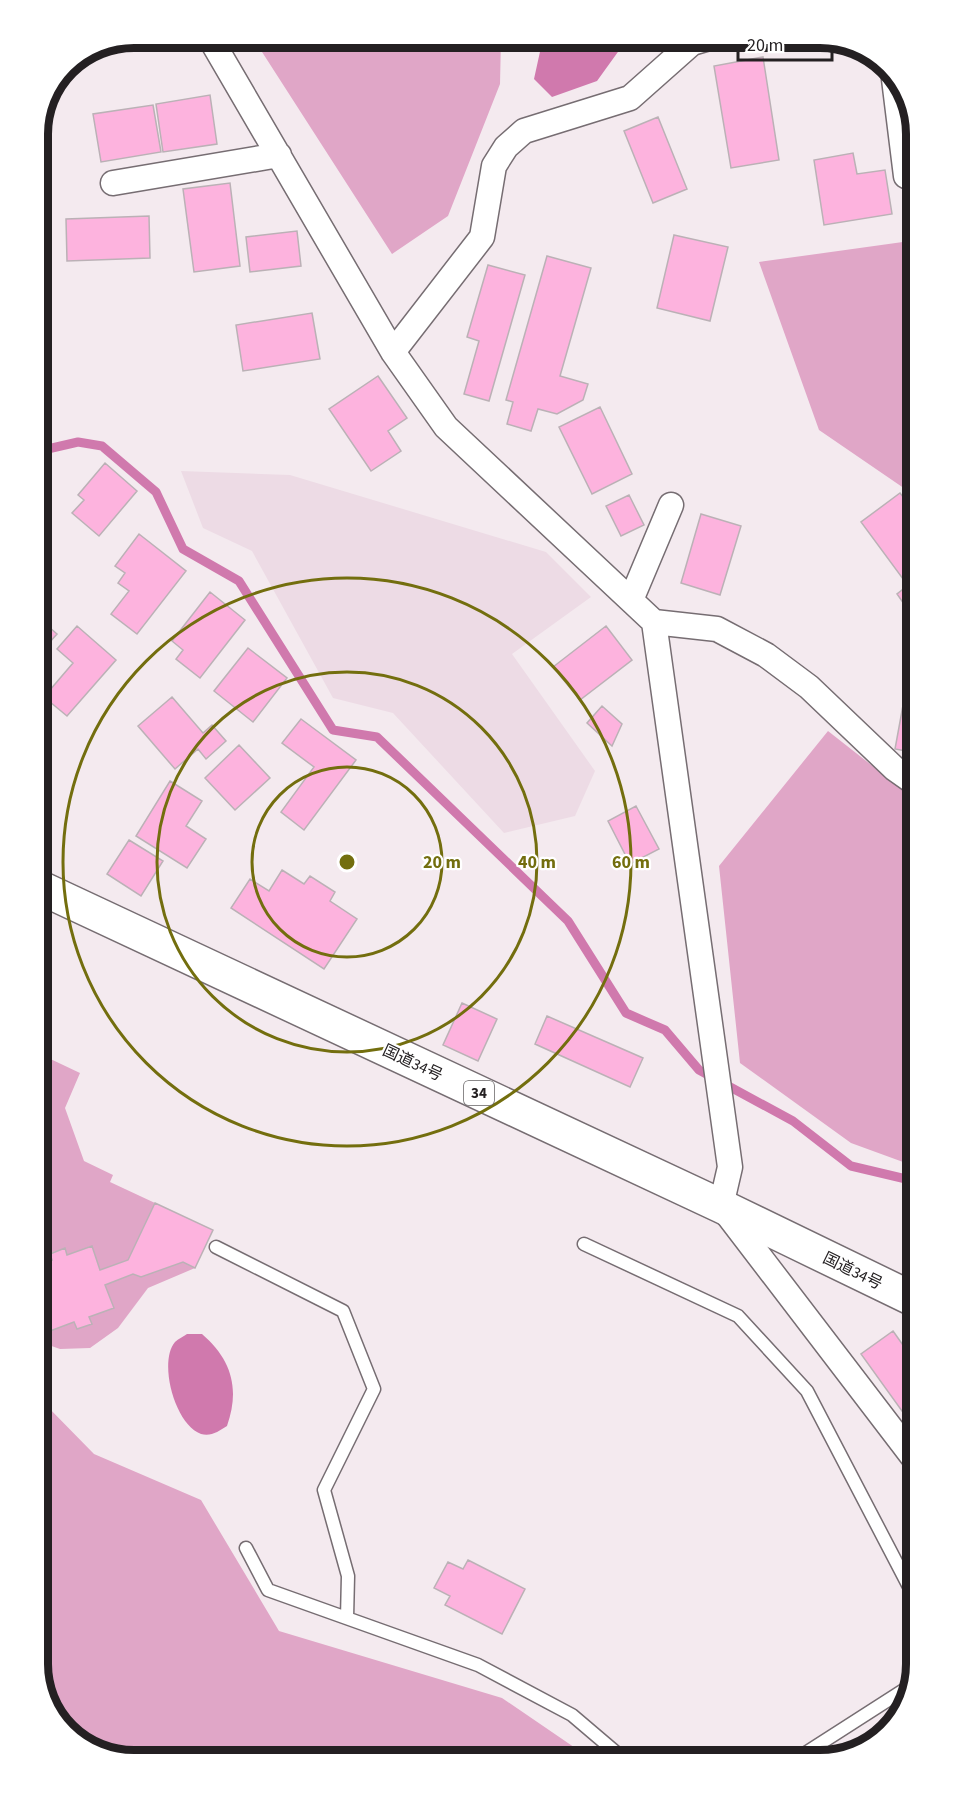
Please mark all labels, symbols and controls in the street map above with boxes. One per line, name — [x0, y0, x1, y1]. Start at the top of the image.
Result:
scale bar — [738, 24, 832, 62]
text: 20 m — [747, 33, 783, 58]
text: 20 m — [423, 850, 461, 875]
text: 40 m — [518, 850, 556, 875]
text: 60 m — [612, 850, 650, 875]
centre of rings — [337, 852, 357, 872]
street label: 国道34号 — [379, 1039, 446, 1086]
road number: 34 — [464, 1081, 494, 1105]
street label: 国道34号 — [819, 1247, 886, 1295]

